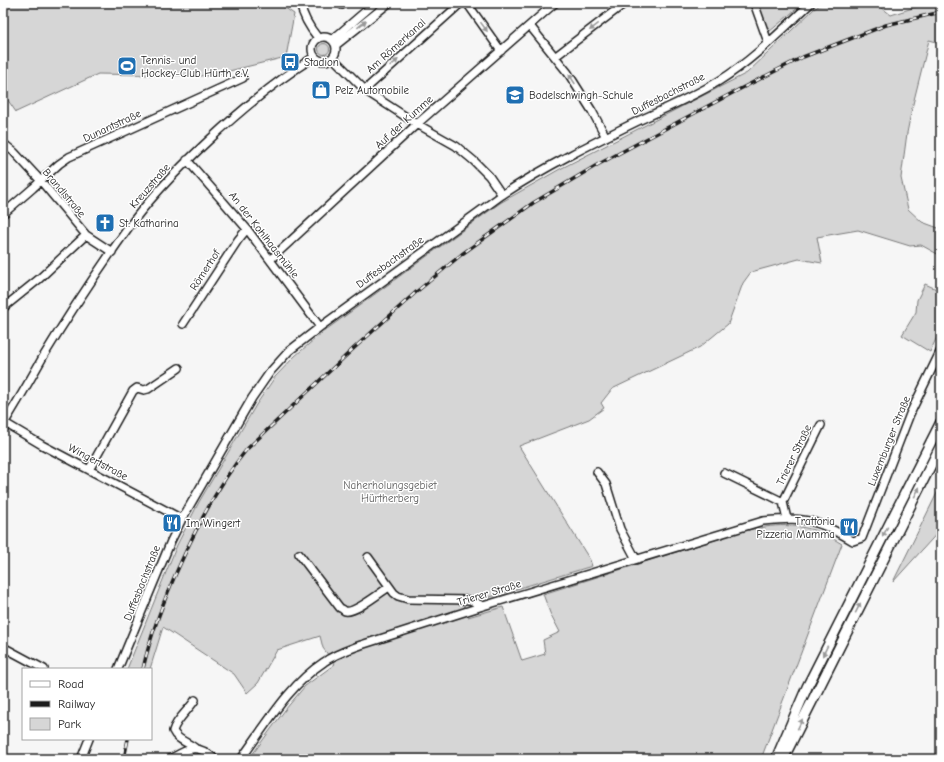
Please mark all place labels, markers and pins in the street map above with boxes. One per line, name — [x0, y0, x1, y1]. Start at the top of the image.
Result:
bus stop icon: Stadion — [279, 51, 301, 73]
place label: Tennis- und Hockey-Club Hürth e.V. — [141, 54, 249, 80]
sports icon: Tennis- und Hockey-Club Hürth e.V. — [116, 55, 138, 77]
place label: Stadion — [304, 56, 339, 69]
shop icon: Pelz Automobile — [310, 79, 332, 101]
place label: Pelz Automobile — [335, 84, 409, 97]
school or university icon: Bodelschwingh-Schule — [504, 84, 526, 106]
place label: Bodelschwingh-Schule — [529, 89, 634, 102]
church icon: St. Katharina — [94, 212, 116, 234]
place label: St. Katharina — [119, 217, 179, 230]
restaurant icon: Im Wingert — [161, 512, 183, 534]
place label: Trattoria Pizzeria Mamma — [757, 515, 835, 541]
restaurant icon: Trattoria Pizzeria Mamma — [838, 516, 860, 538]
place label: Im Wingert — [186, 517, 241, 530]

